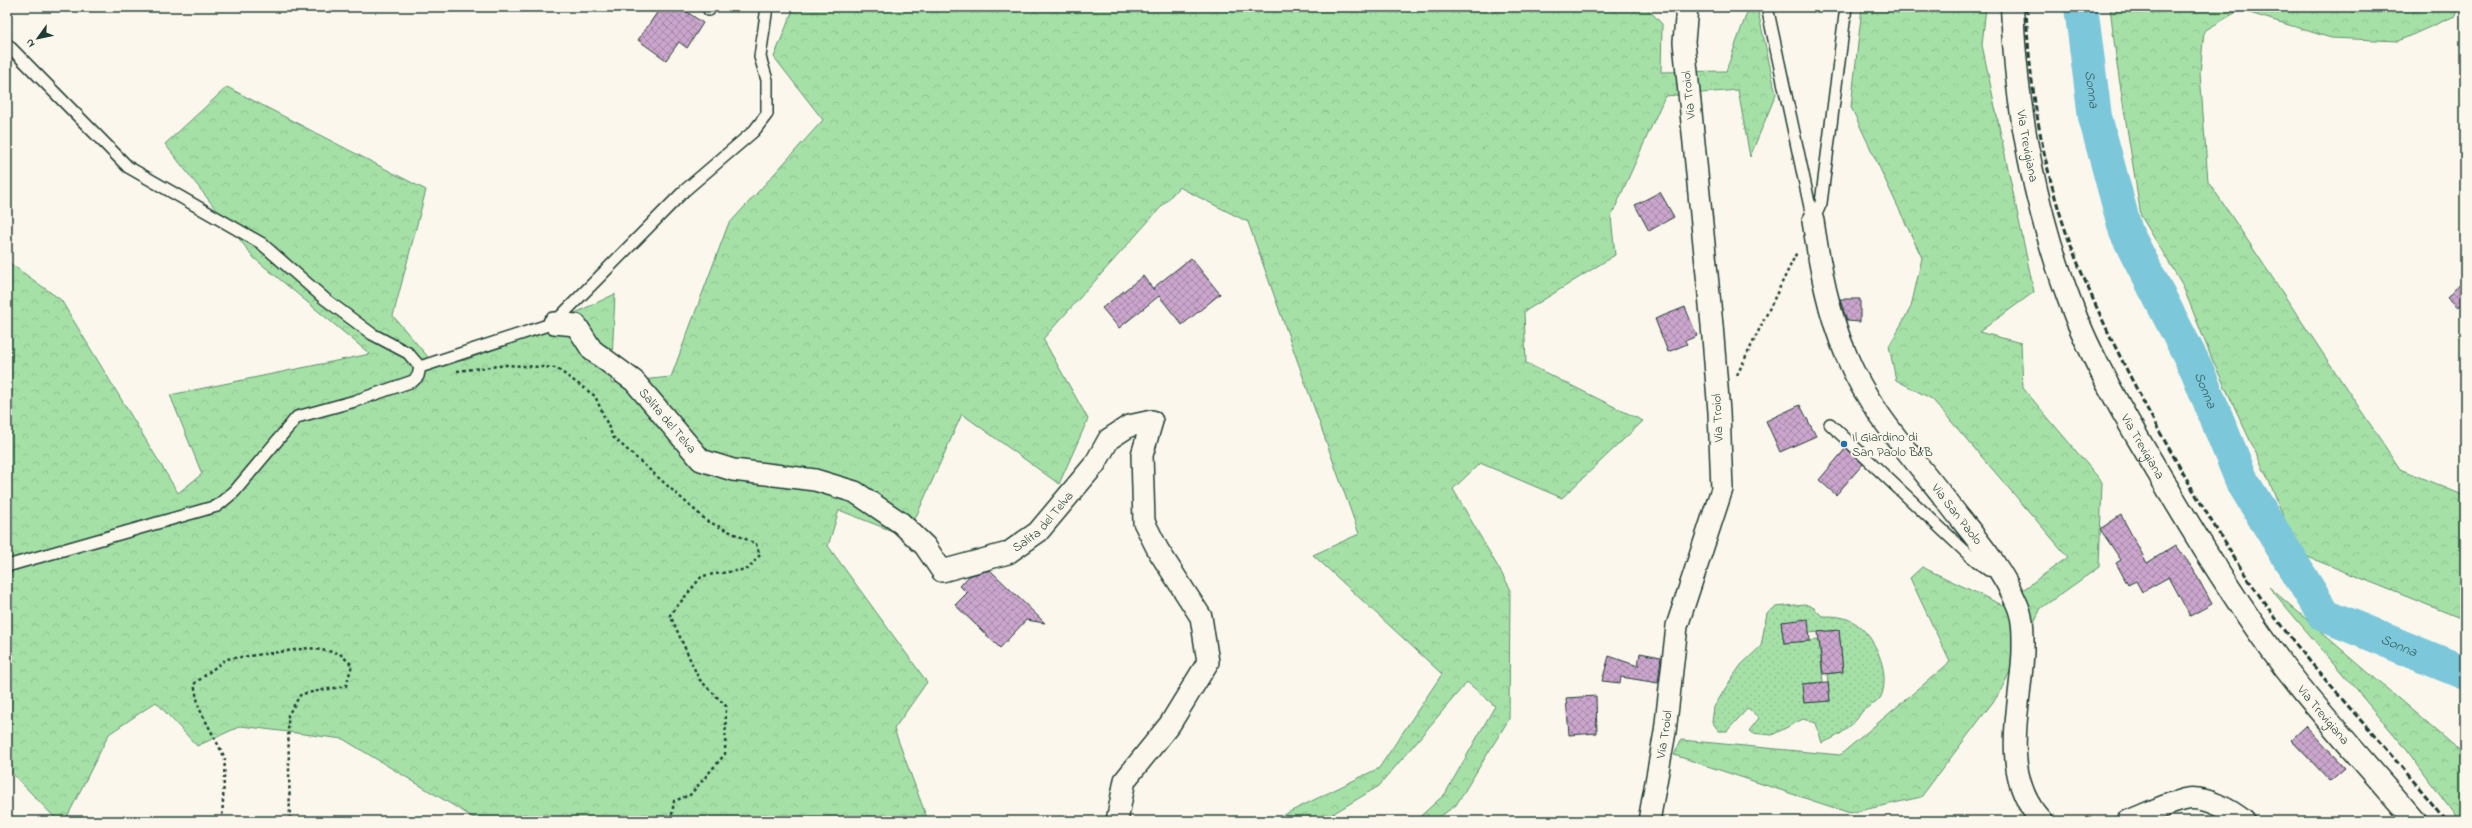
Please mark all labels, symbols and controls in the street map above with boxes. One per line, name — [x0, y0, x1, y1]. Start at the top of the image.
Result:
north arrow — [18, 18, 58, 58]
text: N — [22, 35, 39, 50]
water label: Sonna — [2079, 69, 2104, 110]
street label: Via Troiol — [1677, 70, 1701, 121]
street label: Via Trevigiana — [2012, 108, 2044, 184]
water label: Sonna — [2188, 369, 2222, 412]
street label: Salita del Telva — [634, 384, 701, 458]
street label: Via Troiol — [1707, 393, 1729, 444]
street label: Via Trevigiana — [2116, 410, 2169, 483]
place label: Il Giardino di San Paolo B&B — [1852, 428, 1933, 462]
marker: Il Giardino di San Paolo B&B — [1839, 439, 1849, 449]
street label: Via San Paolo — [1926, 479, 1987, 549]
street label: Salita del Telva — [1008, 487, 1078, 557]
water label: Sonna — [2377, 629, 2421, 663]
street label: Via Trevigiana — [2292, 680, 2354, 749]
street label: Via Troiol — [1651, 709, 1677, 761]

